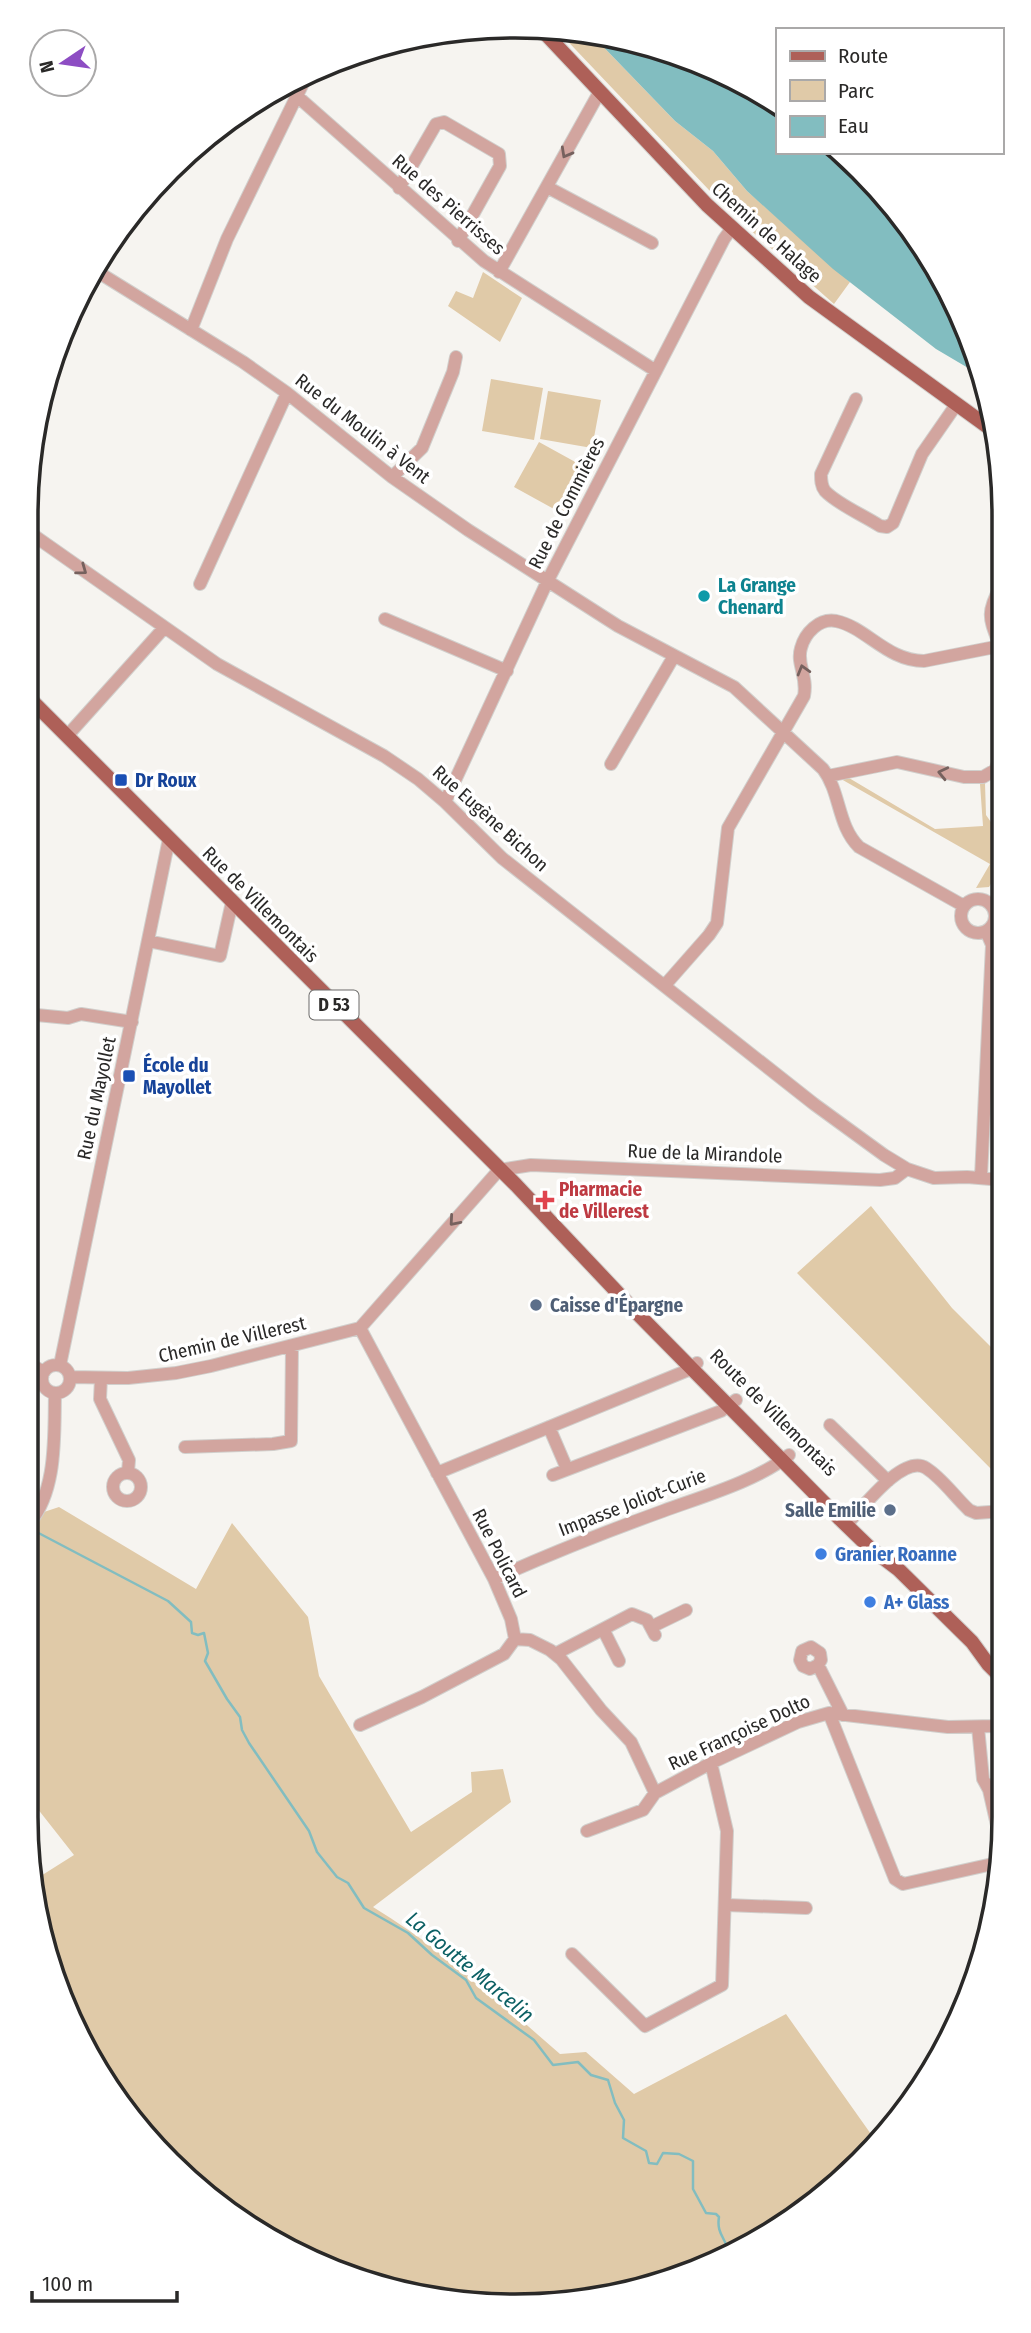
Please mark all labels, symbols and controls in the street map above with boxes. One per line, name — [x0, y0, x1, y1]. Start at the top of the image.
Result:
north arrow — [28, 28, 98, 98]
legend — [776, 28, 1003, 154]
text: Route — [838, 43, 888, 69]
text: N — [34, 59, 59, 75]
text: Parc — [838, 78, 874, 104]
text: Eau — [838, 113, 869, 139]
one-way arrow — [561, 145, 574, 158]
street label: Rue des Pierrisses — [388, 149, 510, 260]
street label: Chemin de Halage — [707, 177, 826, 288]
street label: Rue du Moulin à Vent — [291, 369, 435, 489]
street label: Rue de Commières — [523, 434, 609, 573]
one-way arrow — [74, 562, 87, 574]
place label: La Grange Chenard — [718, 574, 796, 619]
marker: La Grange Chenard — [696, 588, 712, 604]
one-way arrow — [797, 664, 811, 676]
street label: Rue Eugène Bichon — [428, 760, 553, 876]
one-way arrow — [937, 766, 949, 781]
place label: Dr Roux — [135, 769, 198, 792]
marker: Dr Roux — [113, 772, 129, 788]
street label: Rue de Villemontais — [198, 841, 324, 967]
road number: D 53 — [310, 990, 358, 1020]
street label: Rue du Mayollet — [72, 1034, 121, 1162]
place label: École du Mayollet — [143, 1052, 212, 1099]
marker: École du Mayollet — [121, 1068, 137, 1084]
street label: Rue de la Mirandole — [627, 1139, 783, 1168]
place label: Pharmacie de Villerest — [559, 1178, 649, 1223]
marker: Pharmacie de Villerest — [537, 1192, 553, 1208]
one-way arrow — [450, 1213, 462, 1226]
place label: Caisse d'Épargne — [550, 1292, 683, 1317]
marker: Caisse d'Épargne — [528, 1297, 544, 1313]
street label: Chemin de Villerest — [156, 1311, 309, 1368]
street label: Route de Villemontais — [705, 1344, 842, 1481]
street label: Impasse Joliot-Curie — [555, 1464, 709, 1541]
place label: Salle Emilie — [785, 1499, 876, 1522]
marker: Salle Emilie — [882, 1502, 898, 1518]
street label: Rue Policard — [467, 1505, 532, 1602]
place label: Granier Roanne — [835, 1543, 957, 1566]
marker: Granier Roanne — [813, 1546, 829, 1562]
place label: A+ Glass — [883, 1591, 950, 1614]
marker: A+ Glass — [862, 1594, 878, 1610]
street label: Rue Françoise Dolto — [665, 1690, 814, 1775]
water label: La Goutte Marcelin — [401, 1906, 539, 2028]
scale bar — [32, 2260, 177, 2304]
text: 100 m — [42, 2271, 93, 2297]

